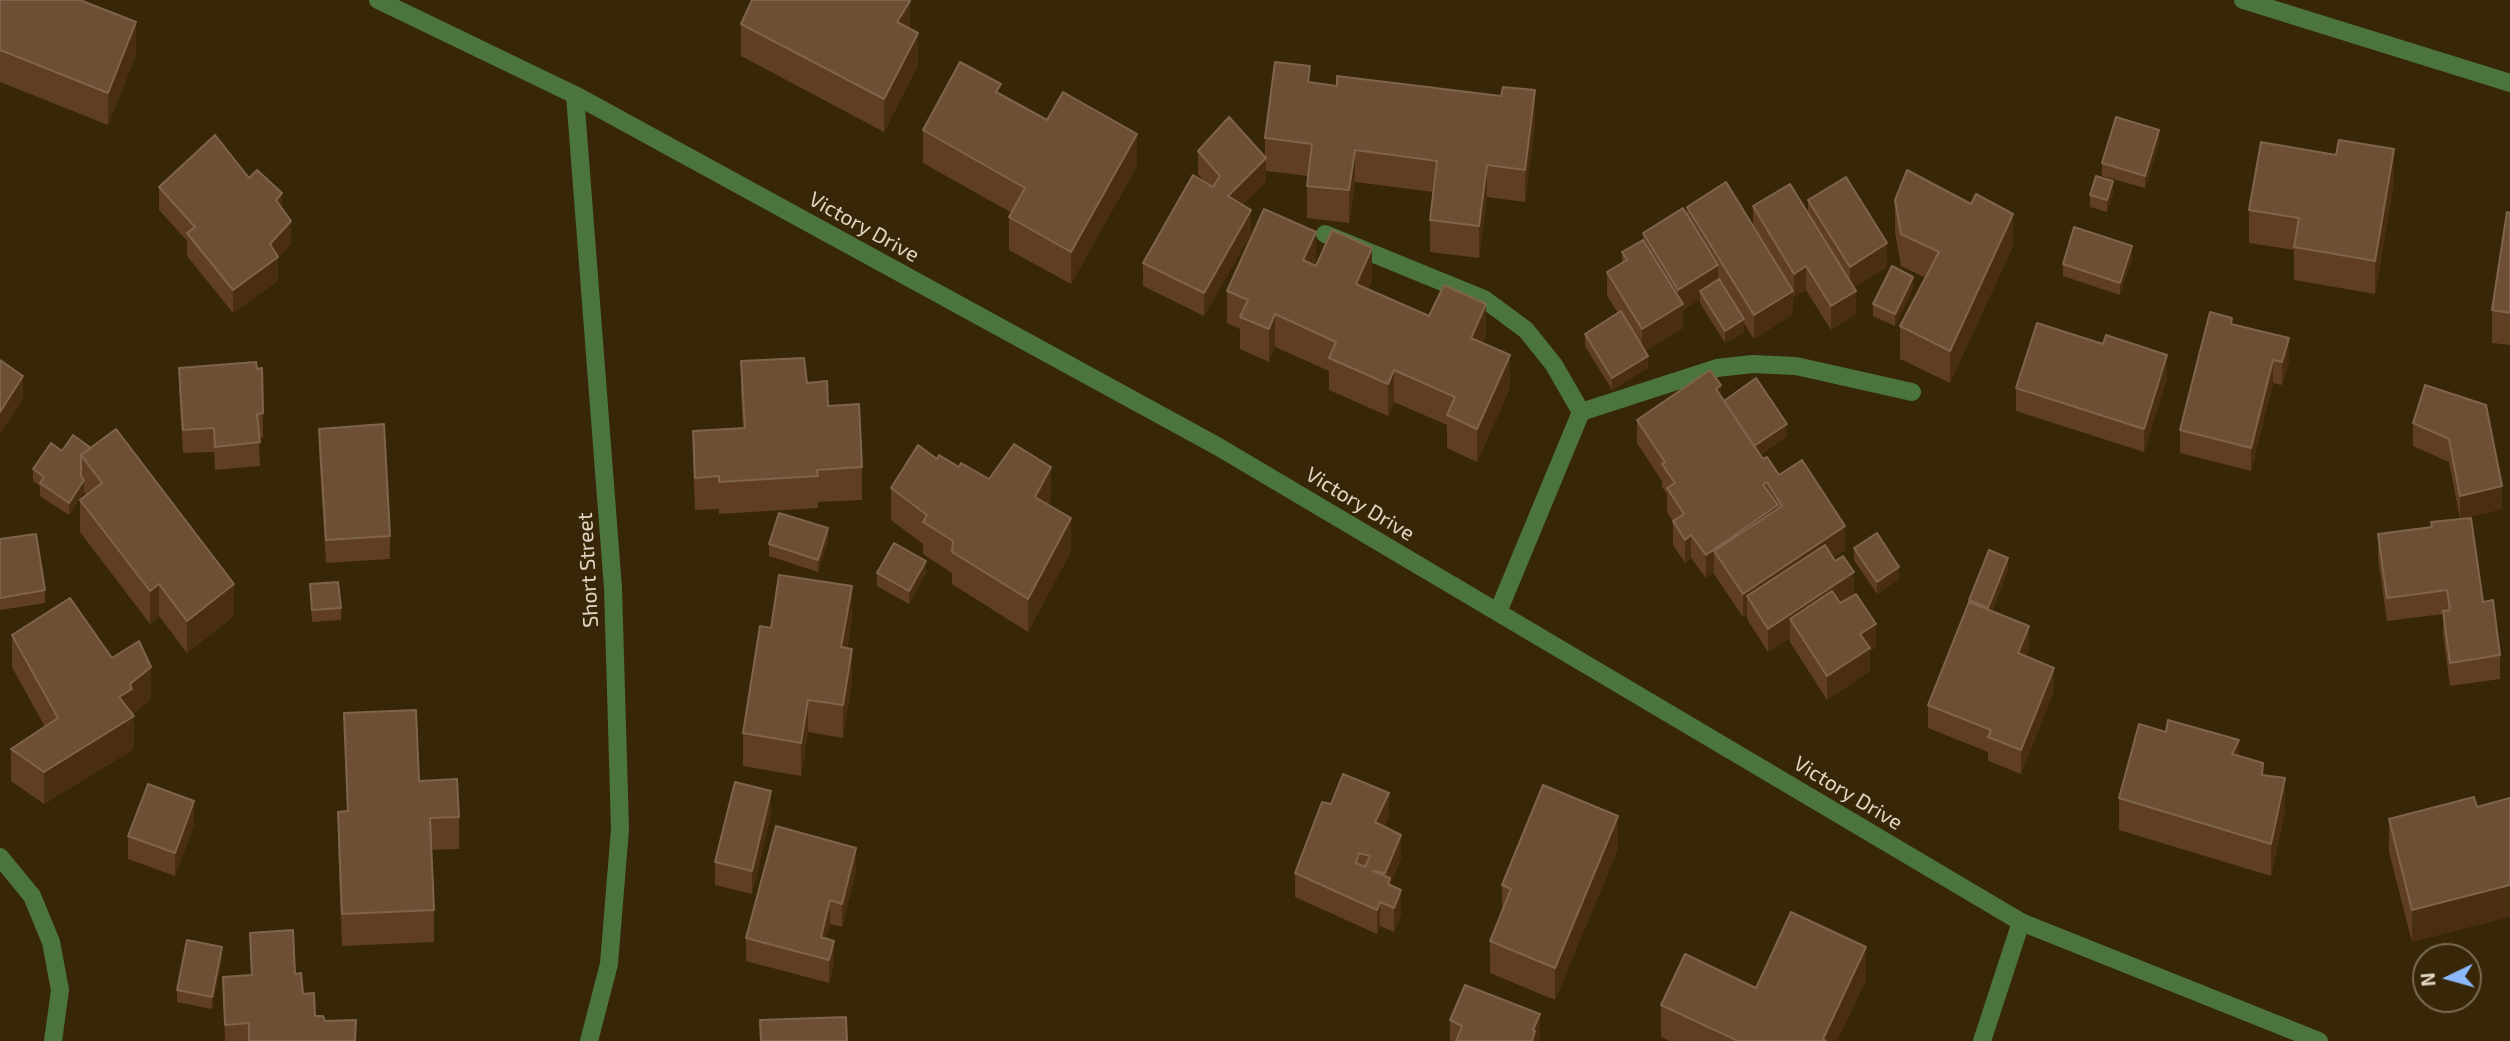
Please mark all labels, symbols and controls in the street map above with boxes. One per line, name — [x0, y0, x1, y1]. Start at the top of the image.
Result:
street label: Victory Drive — [804, 186, 924, 268]
street label: Victory Drive — [1301, 462, 1419, 546]
street label: Short Street — [572, 512, 604, 628]
street label: Victory Drive — [1789, 751, 1907, 835]
north arrow — [2412, 943, 2482, 1013]
text: N — [2416, 972, 2440, 988]

